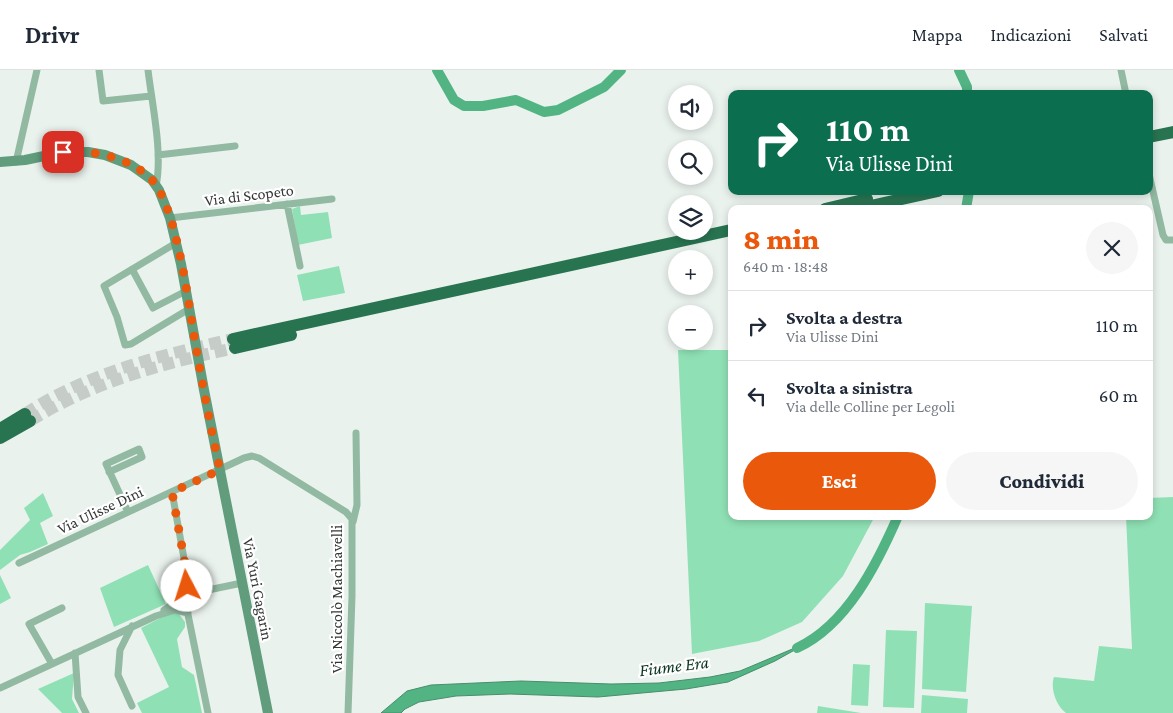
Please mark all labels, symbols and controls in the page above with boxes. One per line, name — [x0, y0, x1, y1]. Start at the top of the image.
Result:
text: Drivr — [25, 21, 80, 48]
text: Mappa — [912, 25, 963, 45]
text: Indicazioni — [991, 25, 1071, 45]
text: Salvati — [1099, 25, 1148, 45]
map controls — [668, 85, 713, 350]
button: sound — [668, 85, 713, 130]
icon: right — [743, 110, 808, 175]
text: 110 m — [826, 110, 910, 149]
pin — [42, 131, 84, 173]
icon: arrive — [49, 138, 77, 166]
button: search — [668, 140, 713, 185]
text: Via Ulisse Dini — [826, 151, 953, 176]
street label: Via di Scopeto — [203, 181, 295, 210]
button: layers — [668, 195, 713, 240]
text: 8 min — [743, 222, 819, 255]
button: close — [1086, 222, 1138, 274]
button: + — [668, 250, 713, 295]
text: 640 m · 18:48 — [743, 258, 828, 275]
button: − — [668, 305, 713, 350]
text: Svolta a destra — [786, 307, 902, 328]
icon: right — [743, 312, 771, 340]
text: 110 m — [1096, 315, 1138, 336]
text: Via Ulisse Dini — [786, 328, 878, 345]
text: Svolta a sinistra — [786, 377, 913, 398]
icon: left — [743, 382, 771, 410]
text: 60 m — [1099, 385, 1138, 406]
text: Via delle Colline per Legoli — [786, 398, 955, 415]
button: Esci — [743, 452, 936, 510]
button: Condividi — [946, 452, 1138, 510]
street label: Via Ulisse Dini — [55, 483, 145, 537]
street label: Via Niccolò Machiavelli — [328, 525, 345, 673]
street label: Via Yuri Gagarin — [239, 537, 276, 642]
position arrow — [160, 559, 212, 611]
water label: Fiume Era — [638, 652, 711, 680]

